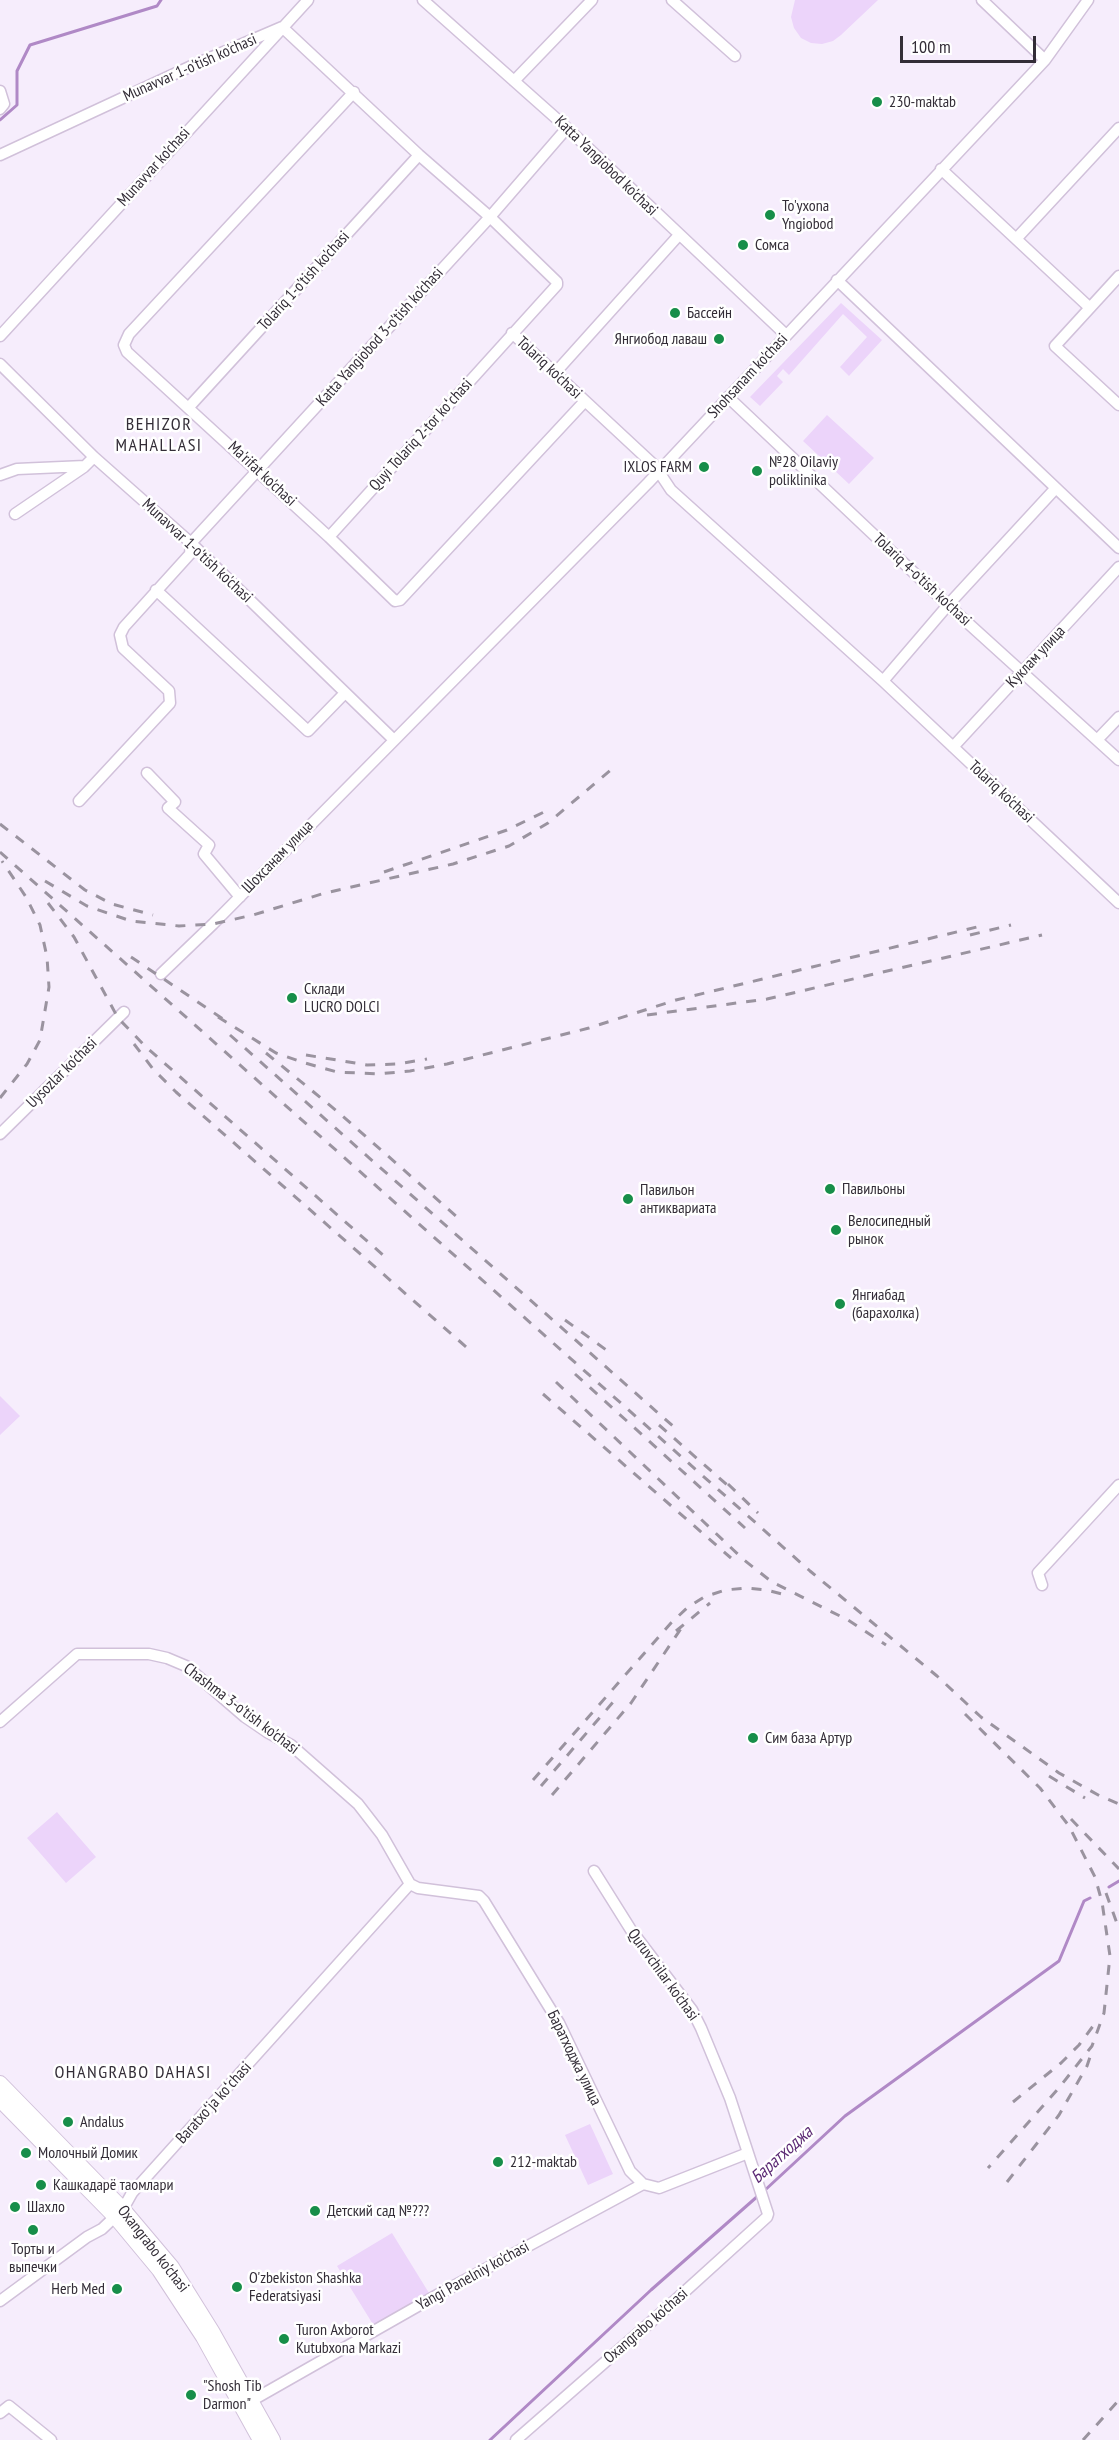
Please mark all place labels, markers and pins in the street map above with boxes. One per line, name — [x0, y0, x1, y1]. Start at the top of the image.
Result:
place label: 230-maktab — [889, 92, 956, 112]
marker: 230-maktab — [870, 95, 884, 109]
place label: To'yxona Yngiobod — [782, 196, 833, 234]
marker: To'yxona Yngiobod — [763, 208, 777, 222]
place label: Сомса — [755, 235, 789, 255]
marker: Сомса — [736, 238, 750, 252]
place label: Бассейн — [687, 303, 732, 323]
marker: Бассейн — [668, 306, 682, 320]
place label: Янгиобод лаваш — [615, 329, 707, 349]
marker: Янгиобод лаваш — [712, 332, 726, 346]
place label: №28 Oilaviy poliklinika — [769, 452, 838, 490]
place label: IXLOS FARM — [623, 457, 692, 477]
marker: IXLOS FARM — [697, 460, 711, 474]
marker: №28 Oilaviy poliklinika — [750, 464, 764, 478]
place label: Склади LUCRO DOLCI — [304, 979, 380, 1017]
marker: Склади LUCRO DOLCI — [285, 991, 299, 1005]
place label: Павильоны — [842, 1179, 905, 1199]
place label: Павильон антиквариата — [640, 1180, 716, 1218]
marker: Павильоны — [823, 1182, 837, 1196]
marker: Павильон антиквариата — [621, 1192, 635, 1206]
place label: Велосипедный рынок — [848, 1211, 931, 1249]
marker: Велосипедный рынок — [829, 1223, 843, 1237]
place label: Янгиабад (барахолка) — [852, 1285, 918, 1323]
marker: Янгиабад (барахолка) — [833, 1297, 847, 1311]
place label: Сим база Артур — [765, 1728, 852, 1748]
marker: Сим база Артур — [746, 1731, 760, 1745]
place label: Andalus — [80, 2112, 124, 2132]
marker: Andalus — [61, 2115, 75, 2129]
place label: Молочный Домик — [38, 2143, 138, 2163]
marker: Молочный Домик — [19, 2146, 33, 2160]
place label: 212-maktab — [510, 2152, 577, 2172]
marker: 212-maktab — [491, 2155, 505, 2169]
place label: Кашкадарё таомлари — [53, 2175, 173, 2195]
marker: Кашкадарё таомлари — [34, 2178, 48, 2192]
place label: Шахло — [27, 2197, 65, 2217]
marker: Шахло — [8, 2200, 22, 2214]
place label: Детский сад №??? — [327, 2201, 429, 2221]
marker: Детский сад №??? — [308, 2204, 322, 2218]
marker: Торты и выпечки — [26, 2223, 40, 2237]
place label: Торты и выпечки — [9, 2239, 57, 2277]
place label: O'zbekiston Shashka Federatsiyasi — [249, 2268, 362, 2306]
place label: Herb Med — [51, 2279, 105, 2299]
marker: O'zbekiston Shashka Federatsiyasi — [230, 2280, 244, 2294]
marker: Herb Med — [110, 2282, 124, 2296]
place label: Turon Axborot Kutubxona Markazi — [296, 2320, 401, 2358]
marker: Turon Axborot Kutubxona Markazi — [277, 2332, 291, 2346]
place label: "Shosh Tib Darmon" — [203, 2376, 262, 2414]
marker: "Shosh Tib Darmon" — [184, 2388, 198, 2402]

